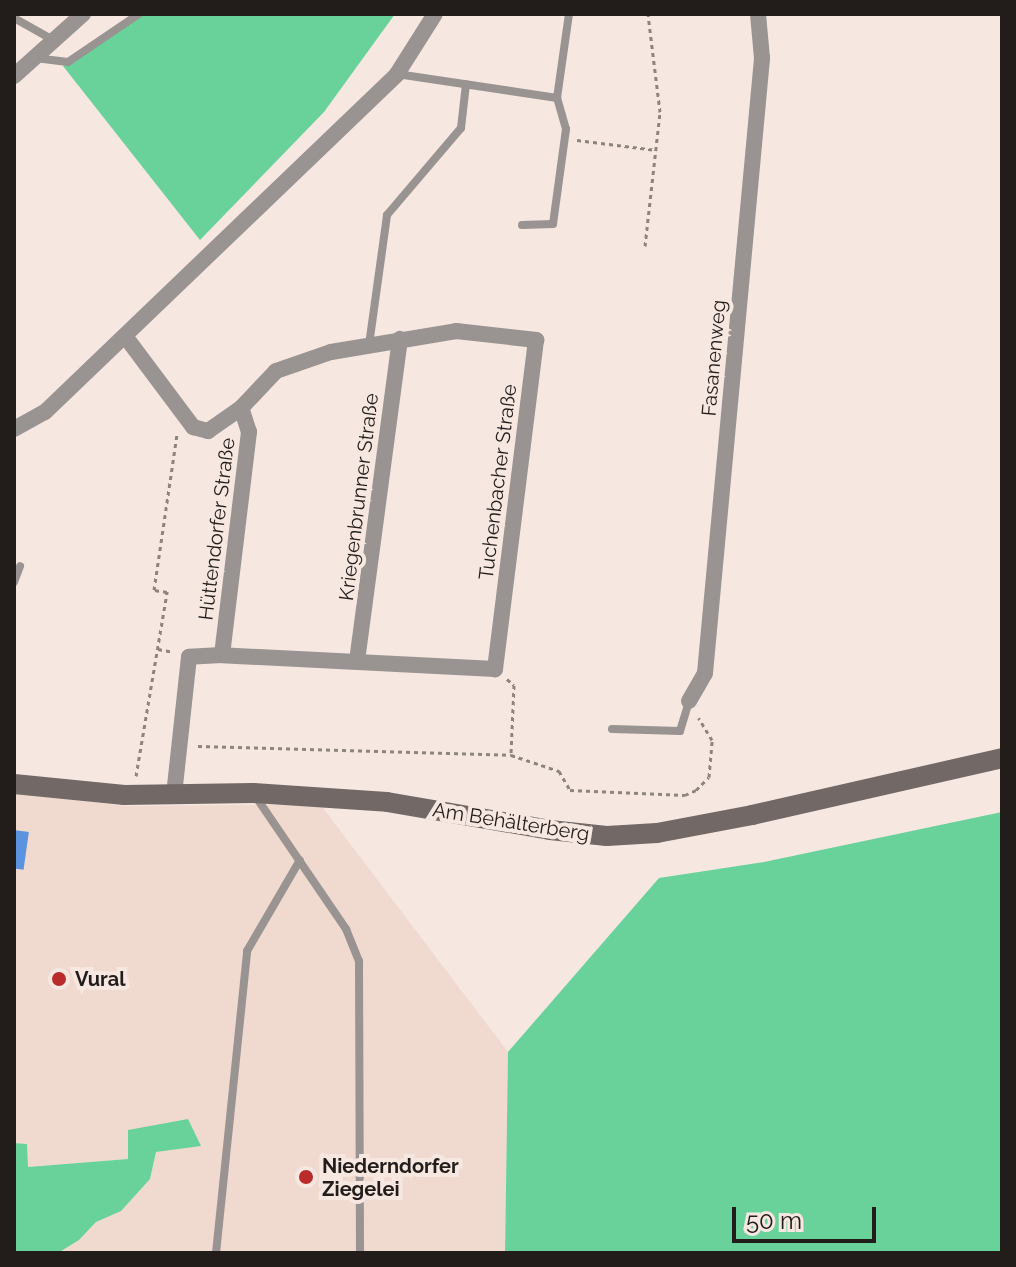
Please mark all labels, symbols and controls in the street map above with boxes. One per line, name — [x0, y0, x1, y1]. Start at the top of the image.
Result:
street label: Fasanenweg — [697, 299, 731, 417]
street label: Tuchenbacher Straße — [474, 383, 522, 581]
street label: Kriegenbrunner Straße — [334, 392, 384, 602]
street label: Hüttendorfer Straße — [194, 436, 240, 622]
street label: Am Behälterberg — [431, 798, 591, 846]
place label: Vural — [75, 967, 126, 991]
marker: Vural — [50, 970, 68, 988]
place label: Niederndorfer Ziegelei — [322, 1154, 459, 1201]
marker: Niederndorfer Ziegelei — [297, 1168, 315, 1186]
scale bar — [736, 1191, 880, 1241]
text: 50 m — [746, 1206, 802, 1235]

